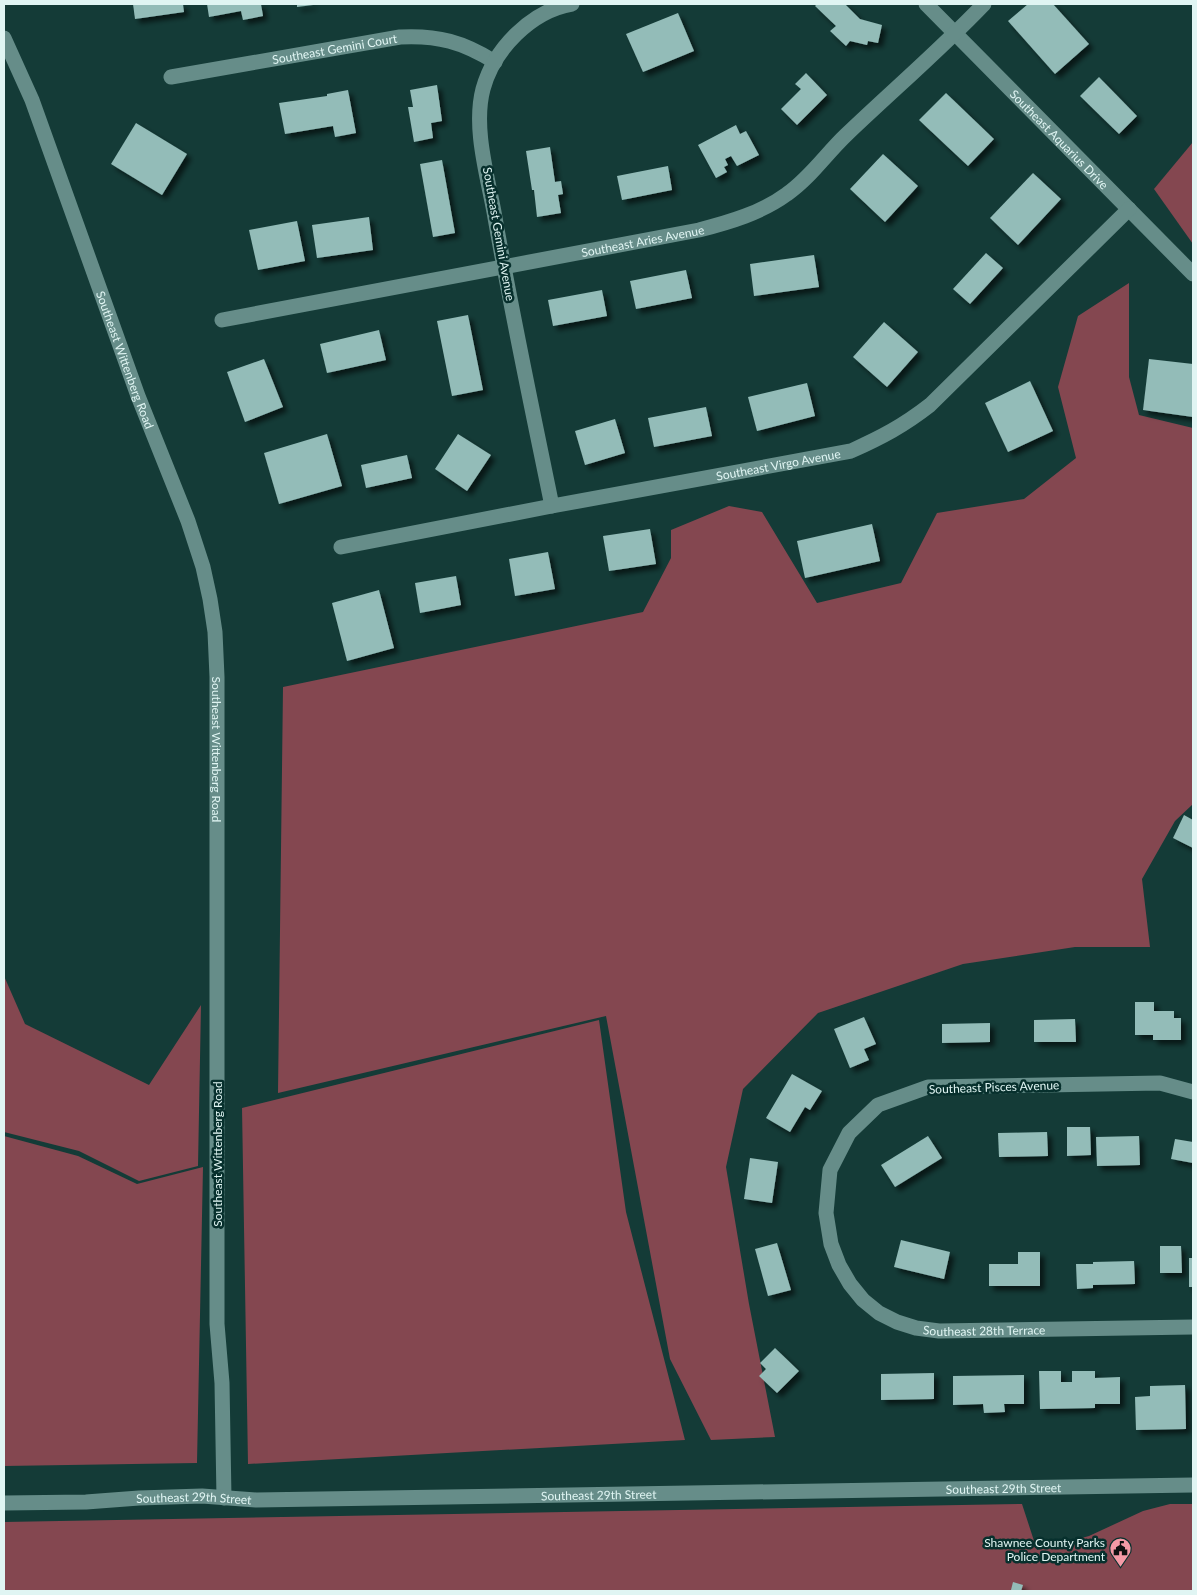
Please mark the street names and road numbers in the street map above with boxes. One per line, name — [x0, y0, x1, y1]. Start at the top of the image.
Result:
street label: Southeast Gemini Court — [271, 30, 399, 67]
street label: Southeast Aquarius Drive — [1007, 86, 1112, 192]
street label: Southeast Gemini Avenue — [480, 166, 518, 302]
street label: Southeast Aries Avenue — [580, 221, 706, 260]
street label: Southeast Wittenberg Road — [93, 289, 158, 431]
street label: Southeast Virgo Avenue — [715, 446, 842, 483]
street label: Southeast Wittenberg Road — [210, 677, 225, 822]
street label: Southeast Pisces Avenue — [928, 1077, 1060, 1097]
street label: Southeast Wittenberg Road — [210, 1081, 225, 1227]
street label: Southeast 28th Terrace — [922, 1322, 1045, 1339]
street label: Southeast 29th Street — [946, 1480, 1062, 1496]
street label: Southeast 29th Street — [541, 1486, 657, 1503]
street label: Southeast 29th Street — [136, 1488, 253, 1507]

